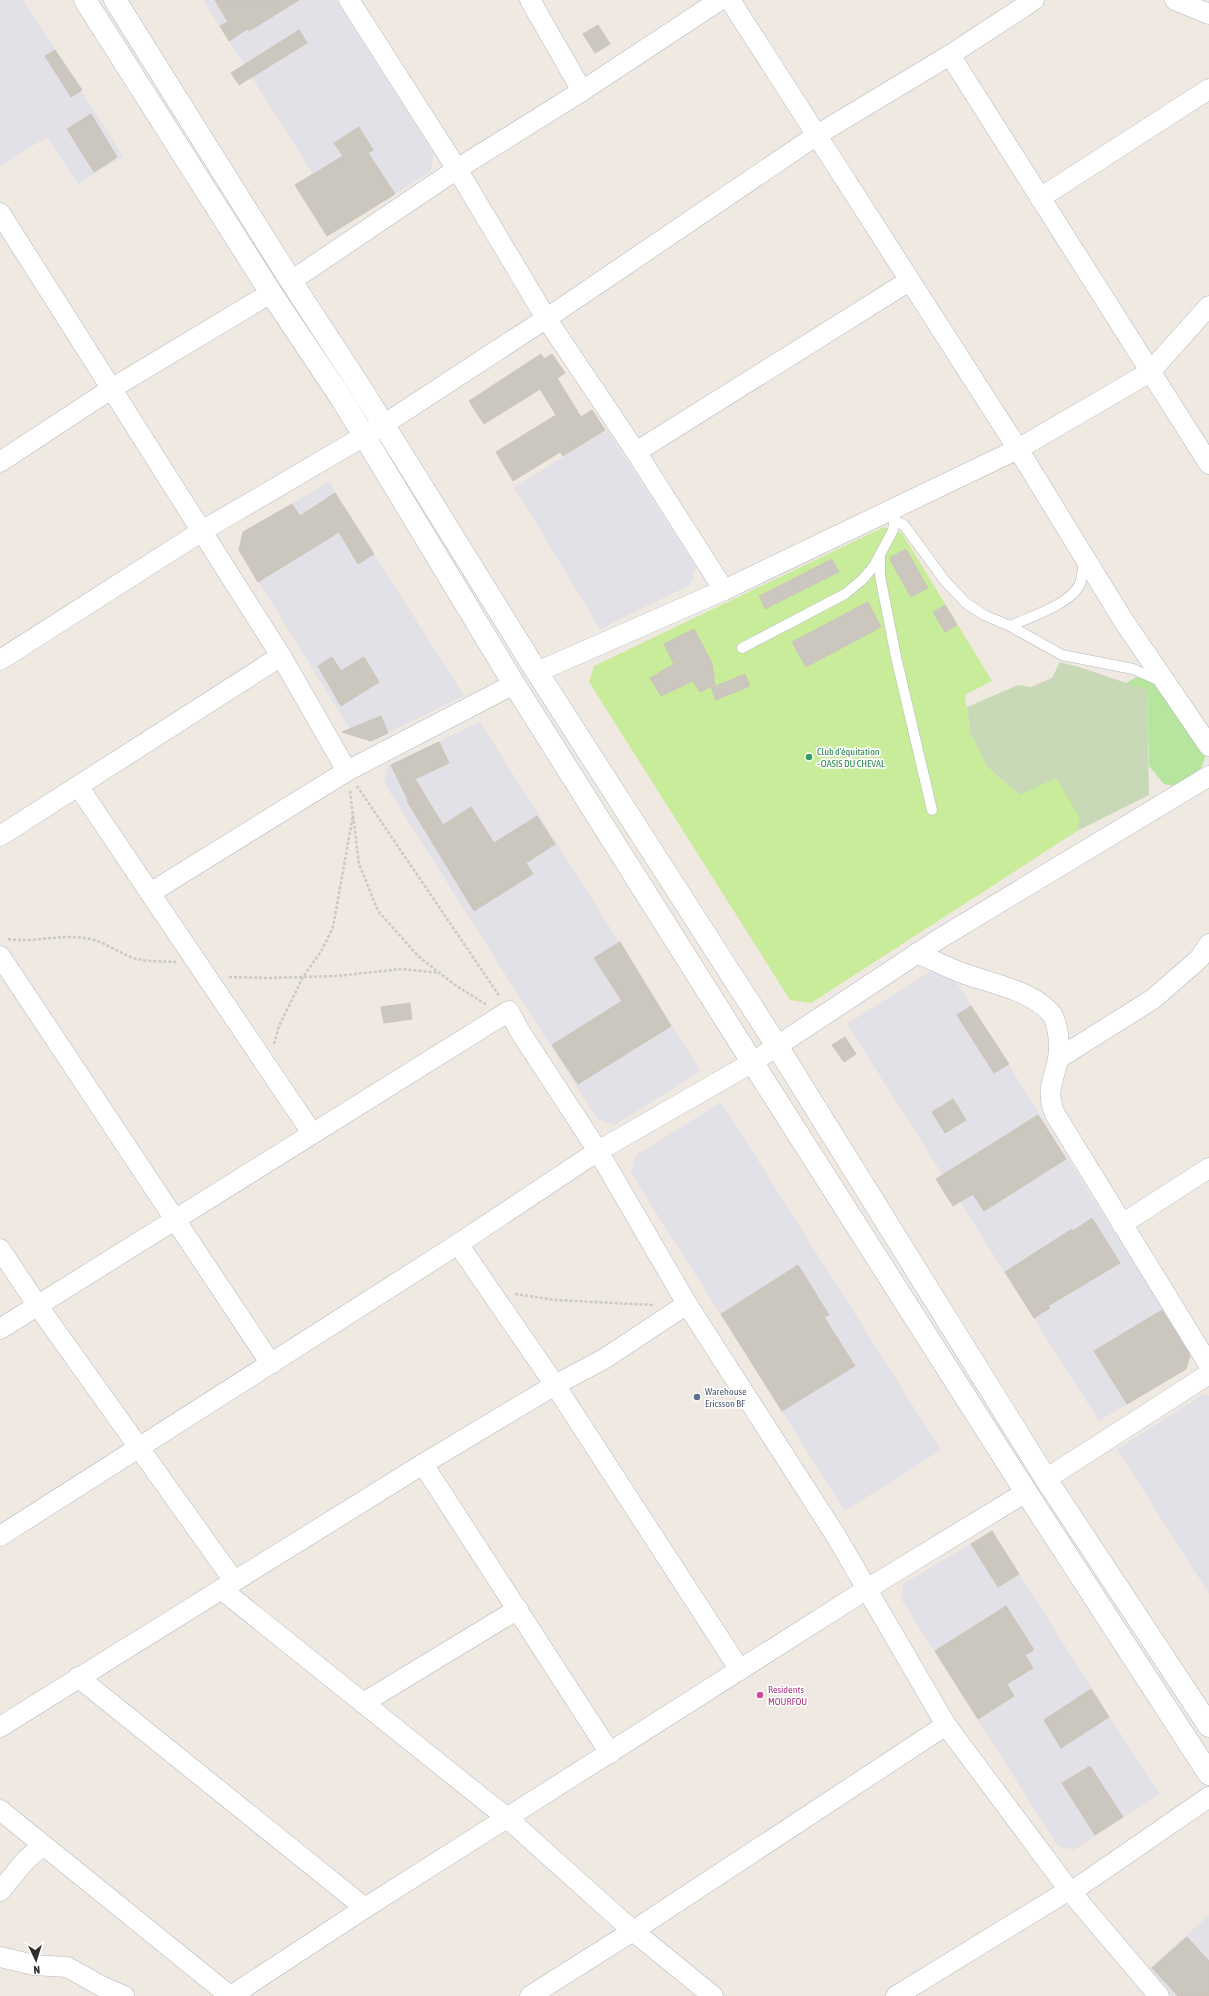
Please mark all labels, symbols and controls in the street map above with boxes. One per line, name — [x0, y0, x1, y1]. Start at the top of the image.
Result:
place label: Club d'équitation - OASIS DU CHEVAL — [817, 746, 885, 769]
marker: Club d'équitation - OASIS DU CHEVAL — [804, 752, 814, 762]
place label: Warehouse Ericsson BF — [705, 1386, 747, 1409]
marker: Warehouse Ericsson BF — [692, 1392, 702, 1402]
place label: Residents MOURFOU — [768, 1684, 807, 1707]
marker: Residents MOURFOU — [755, 1690, 765, 1700]
north arrow — [16, 1940, 56, 1980]
text: N — [33, 1964, 40, 1976]

